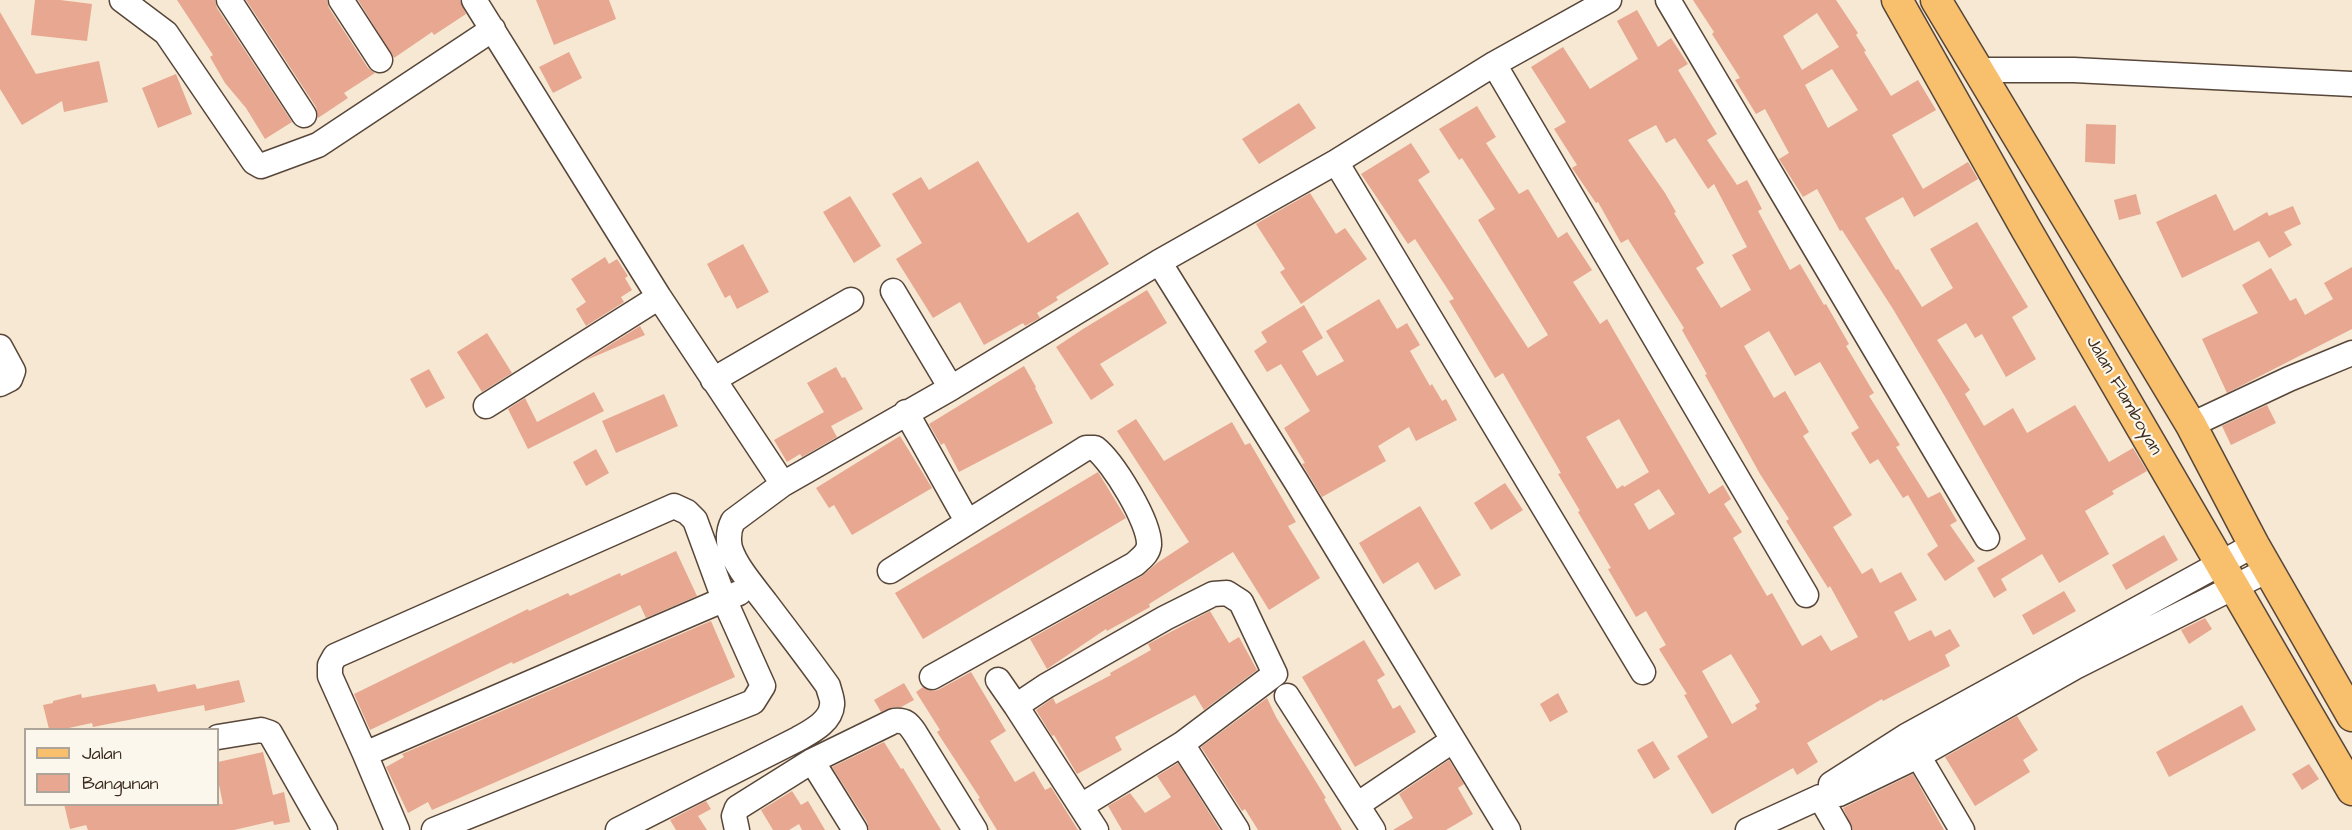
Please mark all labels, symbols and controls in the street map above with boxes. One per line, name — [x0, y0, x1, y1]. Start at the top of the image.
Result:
street label: Jalan Flamboyan — [2080, 333, 2166, 459]
legend — [24, 728, 219, 806]
text: Jalan — [82, 741, 122, 766]
text: Bangunan — [82, 771, 159, 796]

